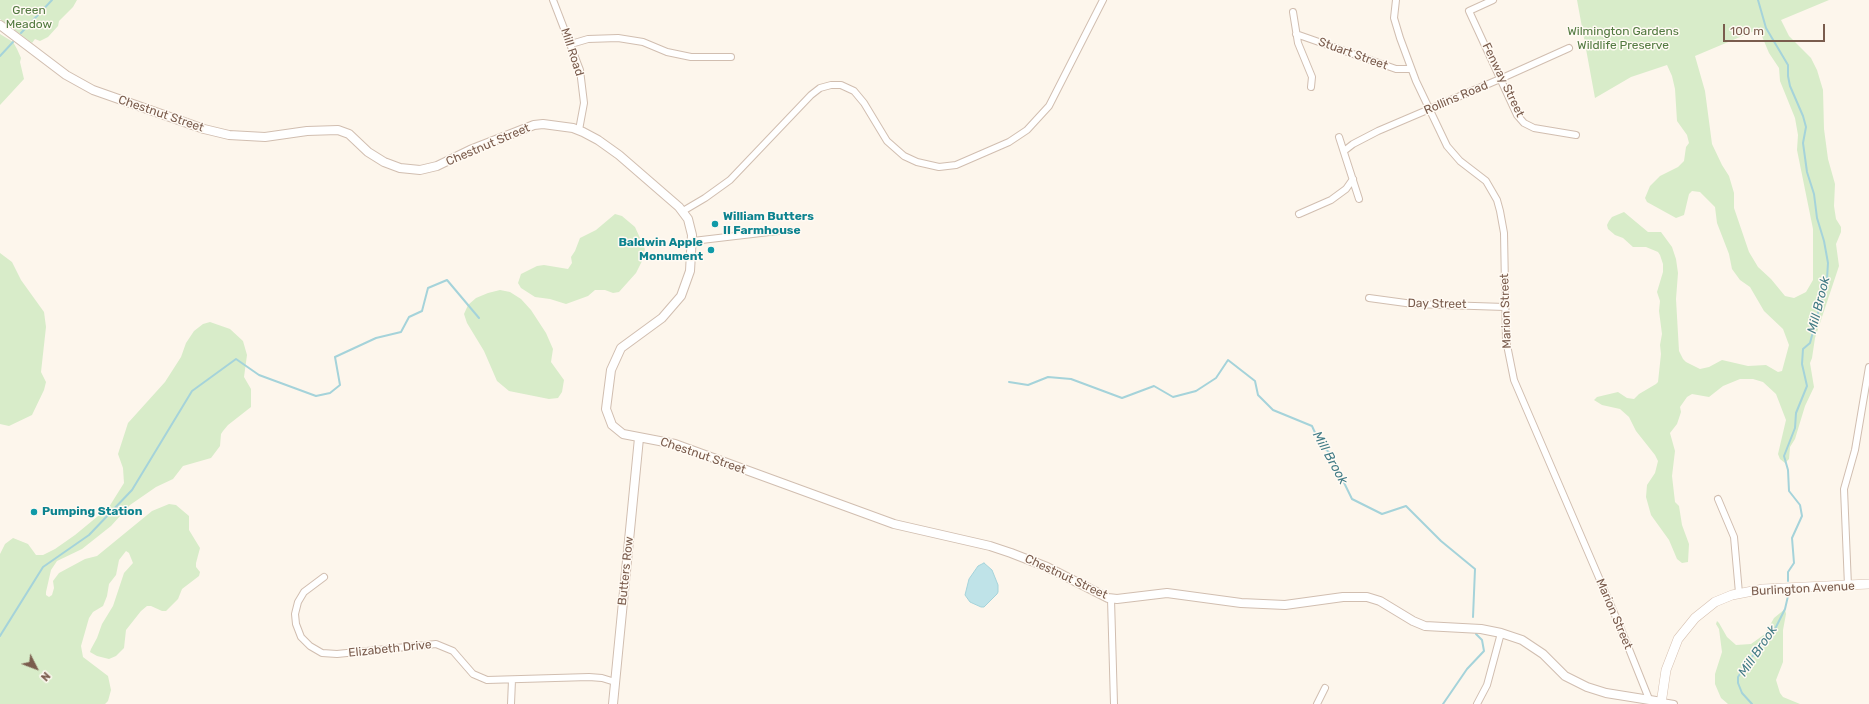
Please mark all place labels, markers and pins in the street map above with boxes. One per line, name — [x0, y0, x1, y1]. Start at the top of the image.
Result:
place label: William Butters II Farmhouse — [723, 210, 814, 238]
marker: William Butters II Farmhouse — [710, 219, 720, 229]
place label: Baldwin Apple Monument — [618, 236, 703, 264]
marker: Baldwin Apple Monument — [706, 245, 716, 255]
place label: Pumping Station — [42, 505, 142, 519]
marker: Pumping Station — [29, 507, 39, 517]

